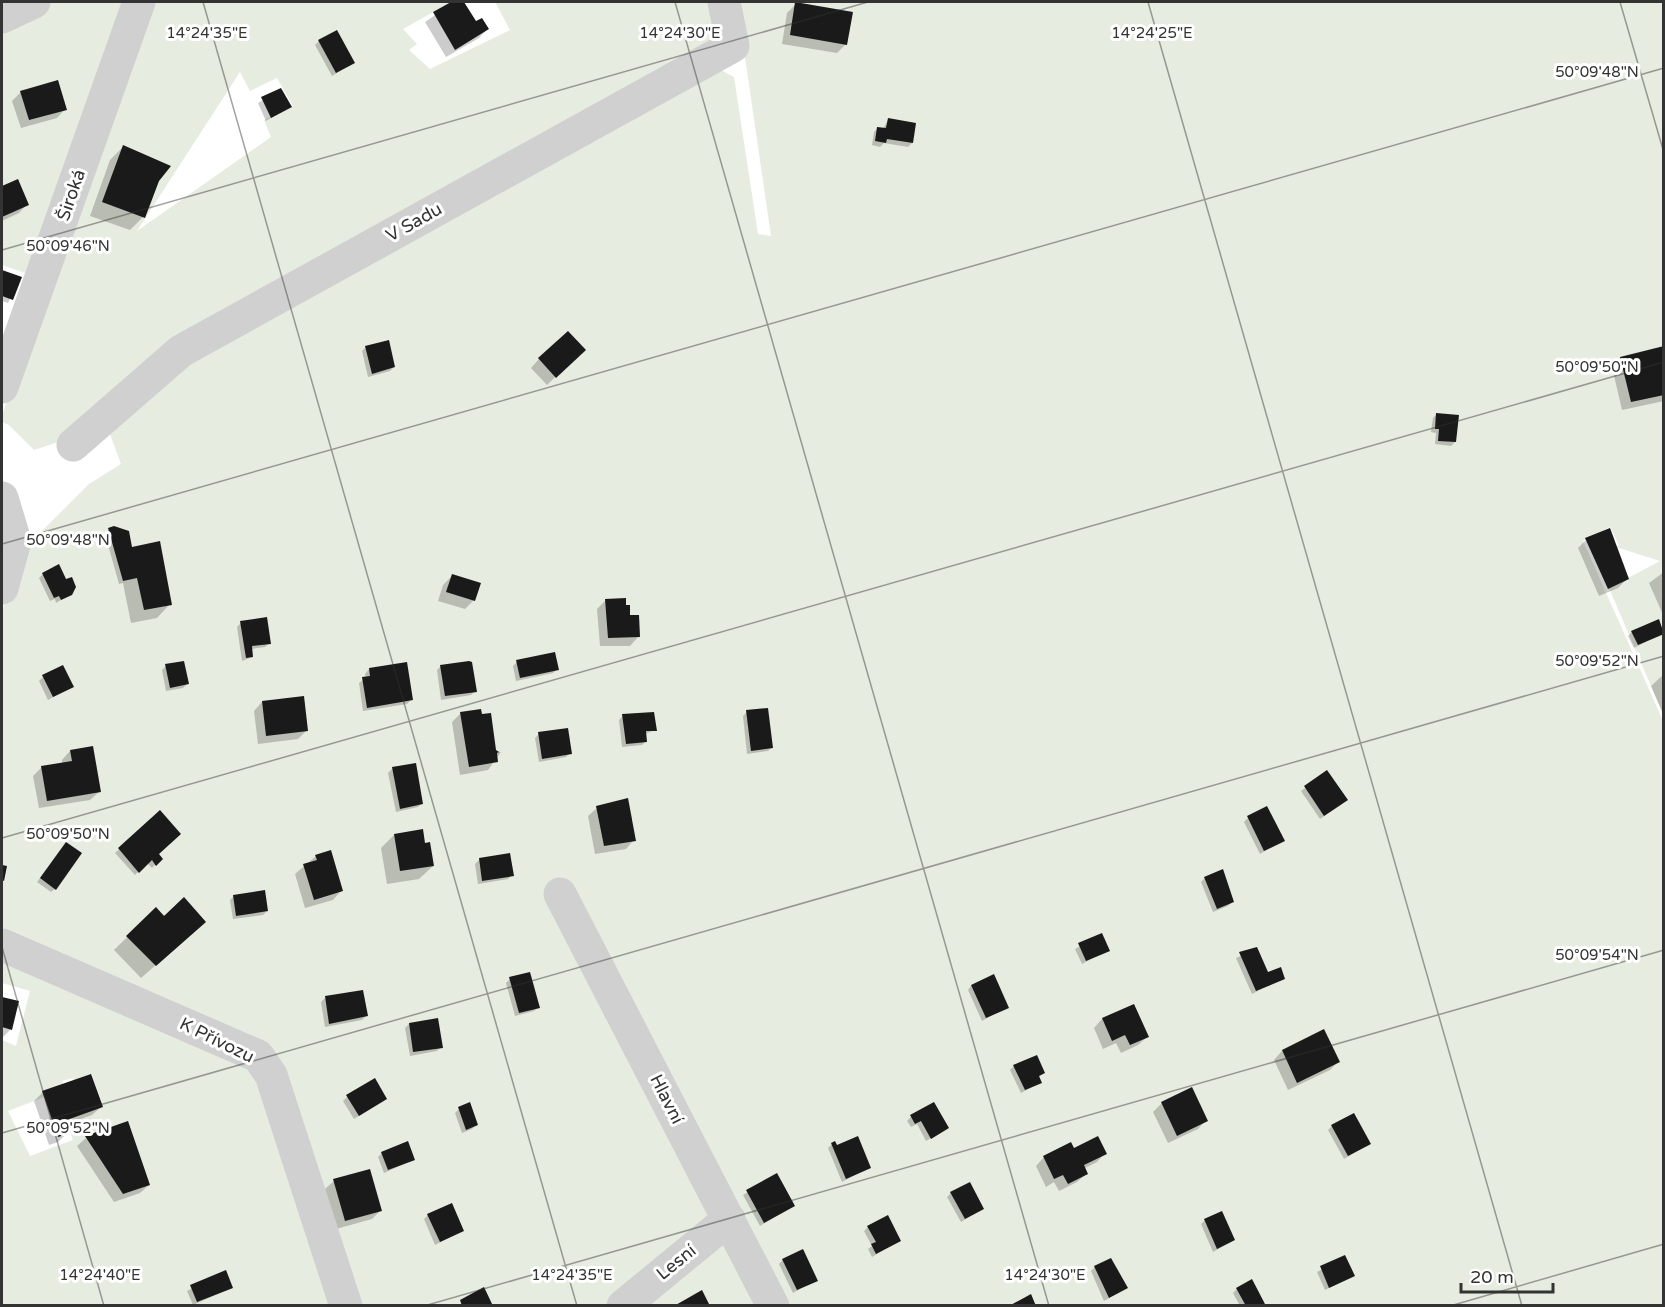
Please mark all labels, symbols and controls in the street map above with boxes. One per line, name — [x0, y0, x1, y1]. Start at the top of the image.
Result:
text: 14°24'35"E — [166, 24, 248, 42]
text: 14°24'30"E — [639, 24, 721, 42]
text: 14°24'25"E — [1111, 24, 1193, 42]
text: 50°09'48"N — [1555, 63, 1639, 81]
street label: Široká — [52, 166, 90, 224]
street label: V Sadu — [382, 198, 446, 246]
text: 50°09'46"N — [26, 237, 110, 255]
text: 50°09'50"N — [1555, 358, 1639, 376]
text: 50°09'48"N — [26, 531, 110, 549]
text: 50°09'52"N — [1555, 652, 1639, 670]
text: 50°09'50"N — [26, 825, 110, 843]
text: 50°09'54"N — [1555, 946, 1639, 964]
street label: K Přívozu — [176, 1012, 258, 1068]
street label: Hlavní — [645, 1070, 689, 1128]
text: 50°09'52"N — [26, 1119, 110, 1137]
street label: Lesní — [652, 1239, 701, 1285]
scale bar — [1461, 1256, 1552, 1294]
text: 14°24'40"E — [59, 1266, 141, 1284]
text: 14°24'35"E — [531, 1266, 613, 1284]
text: 14°24'30"E — [1004, 1266, 1086, 1284]
text: 20 m — [1470, 1266, 1514, 1288]

